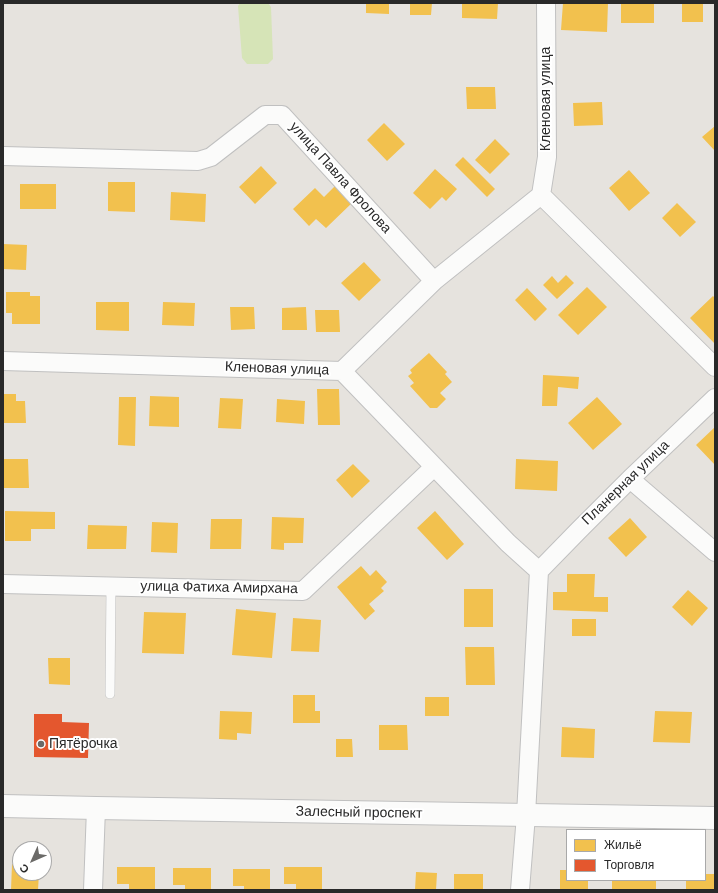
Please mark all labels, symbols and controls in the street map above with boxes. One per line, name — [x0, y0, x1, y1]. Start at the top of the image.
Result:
street label: Кленовая улица — [538, 47, 554, 151]
street label: улица Павла Фролова — [286, 119, 394, 237]
street label: Кленовая улица — [224, 359, 330, 379]
street label: Планерная улица — [579, 437, 673, 529]
street label: улица Фатиха Амирхана — [140, 578, 298, 598]
place label: Пятёрочка — [49, 736, 118, 752]
marker: Пятёрочка — [36, 739, 46, 749]
street label: Залесный проспект — [295, 803, 423, 823]
legend — [566, 829, 706, 881]
text: Жильё — [604, 837, 642, 853]
north arrow — [12, 841, 52, 881]
text: Торговля — [604, 857, 654, 873]
text: С — [16, 861, 32, 877]

